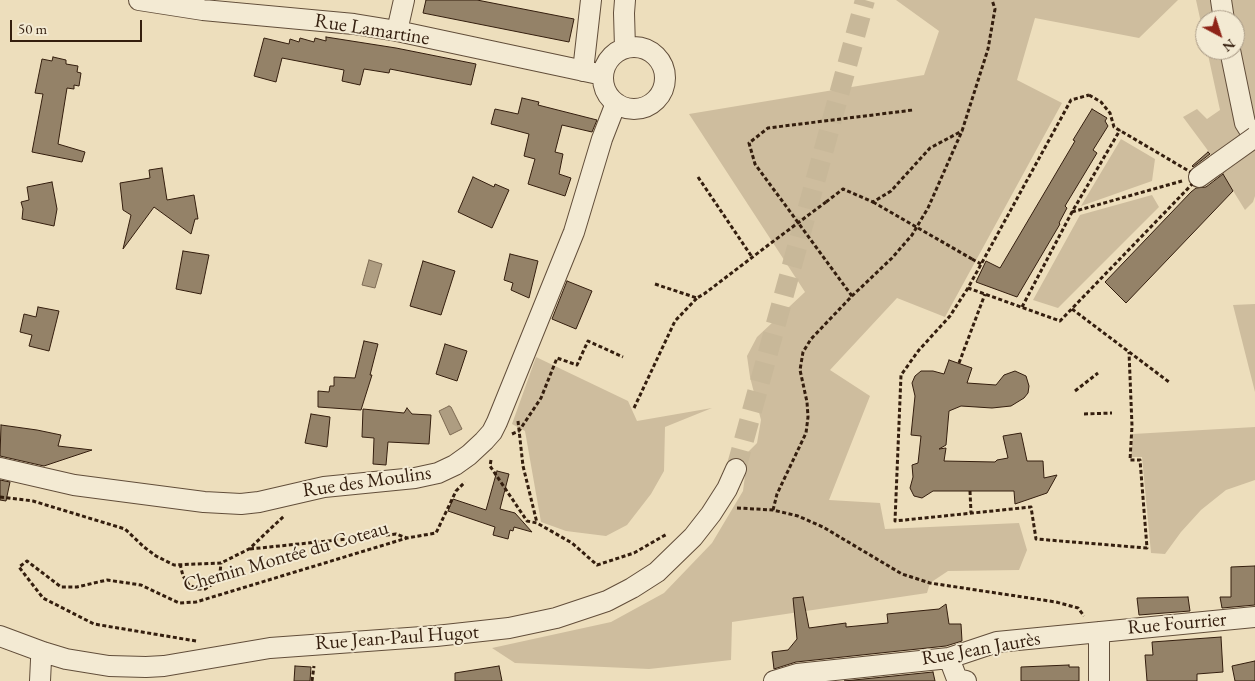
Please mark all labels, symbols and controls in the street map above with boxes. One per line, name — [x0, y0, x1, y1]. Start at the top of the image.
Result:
street label: Rue Lamartine — [313, 9, 431, 51]
scale bar — [12, 10, 145, 42]
north arrow — [1195, 10, 1245, 60]
text: 50 m — [18, 19, 47, 38]
text: N — [1219, 35, 1239, 56]
street label: Rue des Moulins — [301, 461, 433, 503]
street label: Chemin Montée du Coteau — [181, 516, 391, 598]
street label: Rue Fourrier — [1126, 608, 1228, 640]
street label: Rue Jean-Paul Hugot — [314, 620, 480, 656]
street label: Rue Jean Jaurès — [920, 627, 1042, 671]

